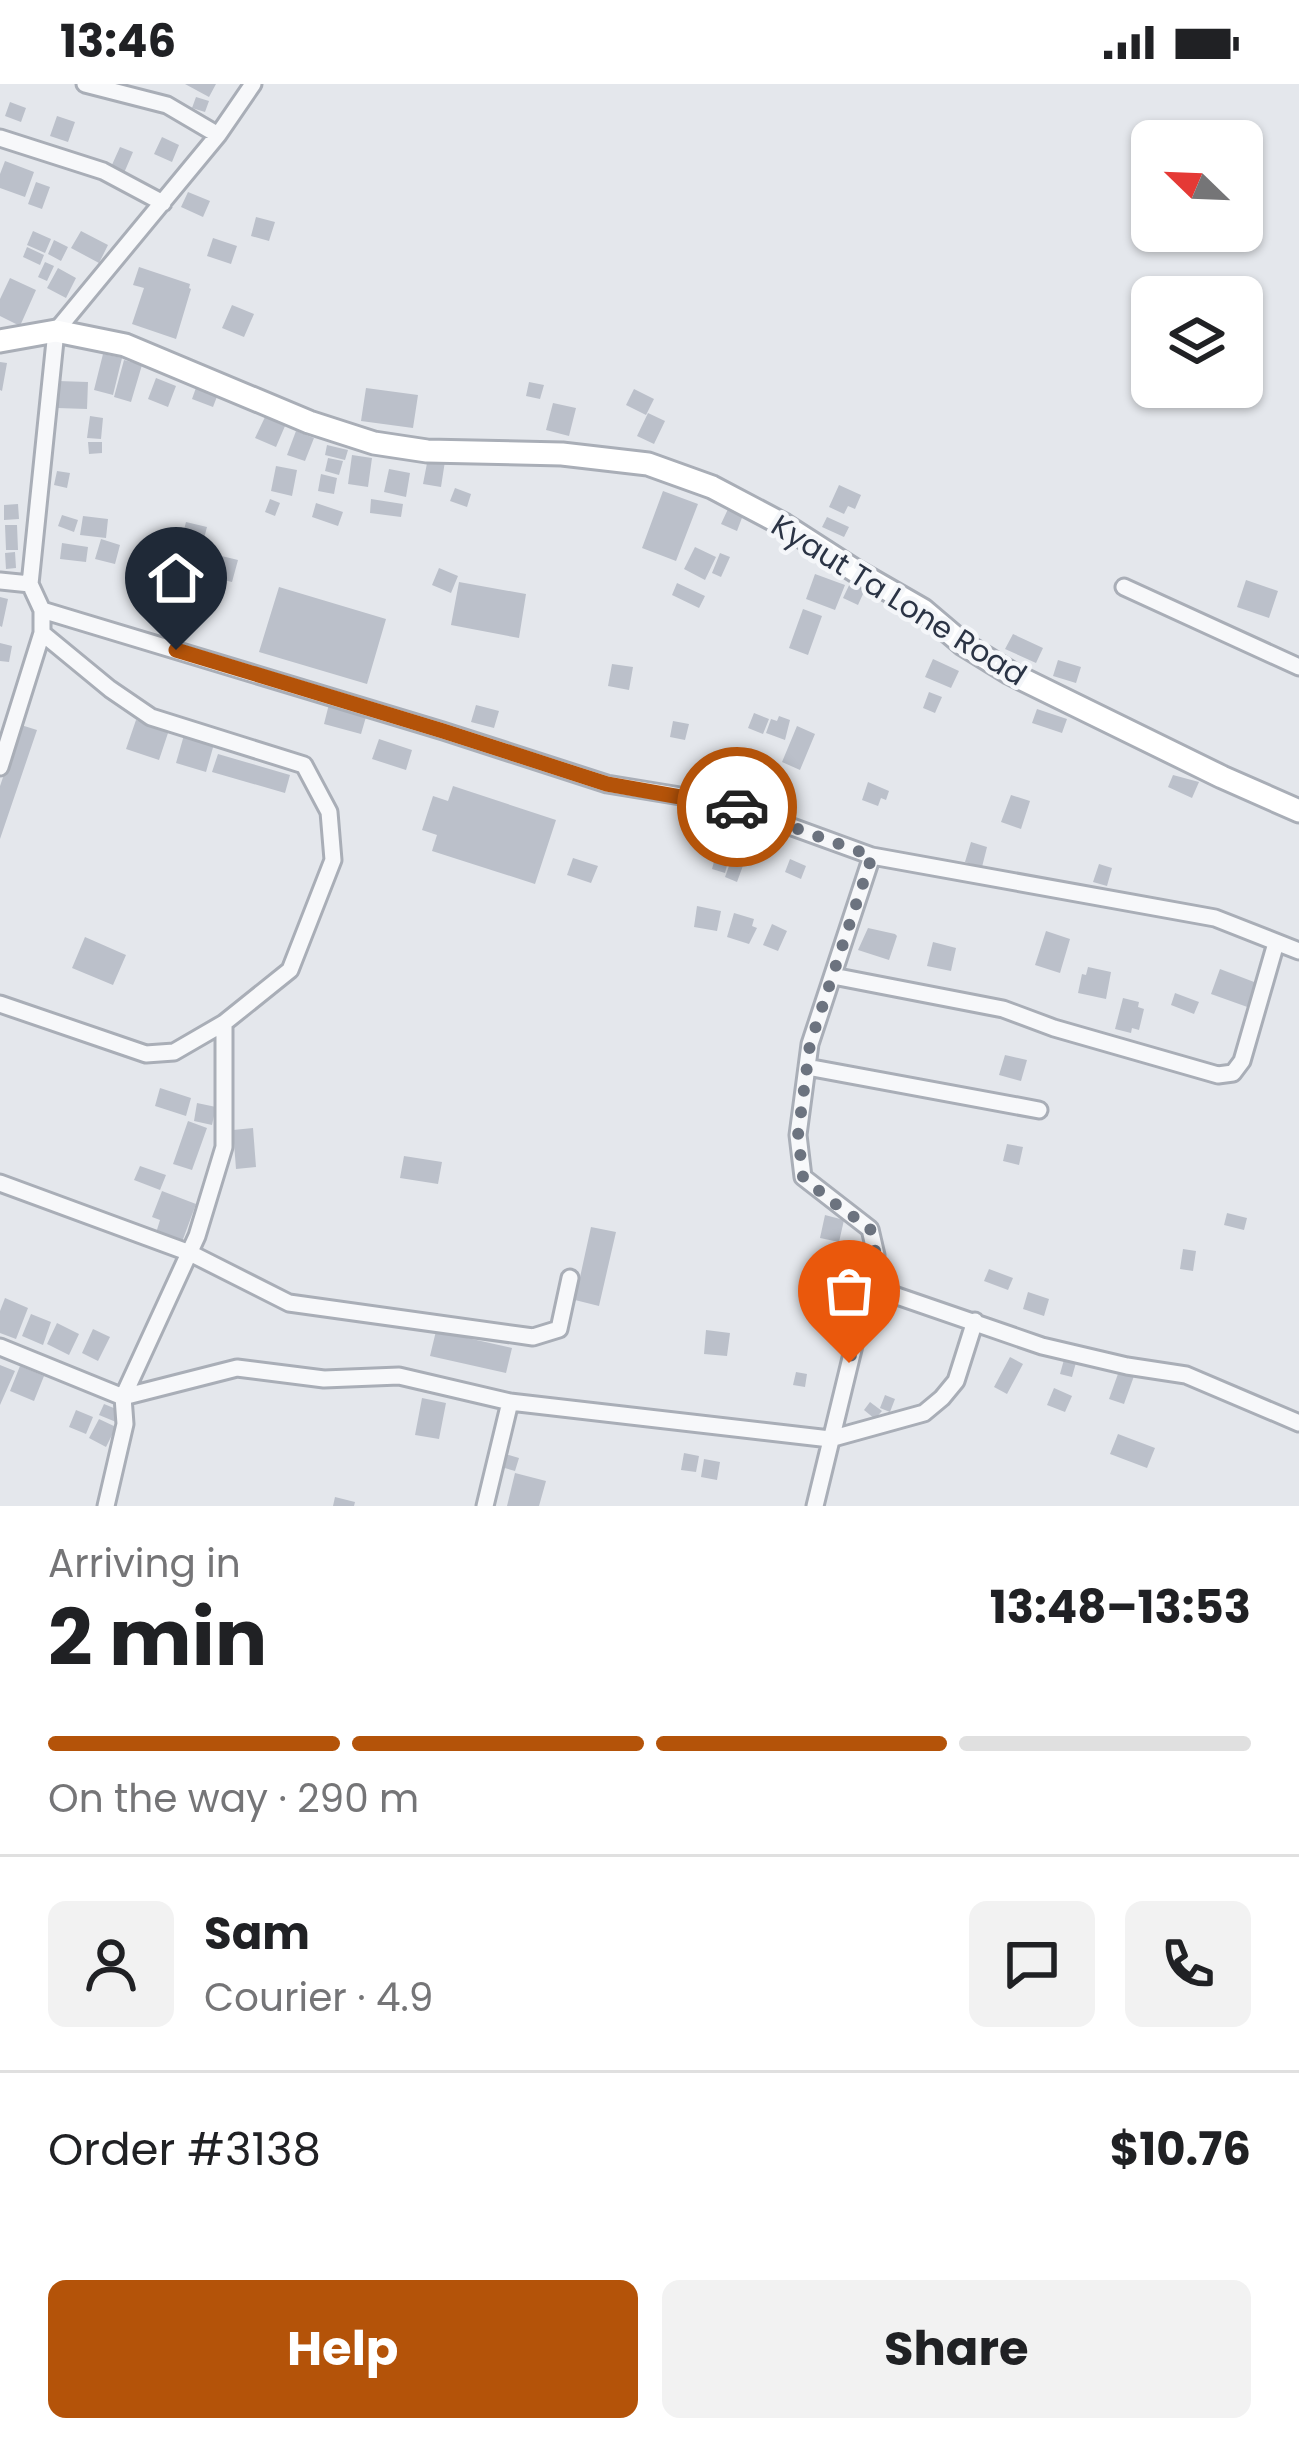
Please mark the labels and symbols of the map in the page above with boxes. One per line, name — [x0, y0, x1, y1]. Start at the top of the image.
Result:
north arrow — [1131, 120, 1263, 252]
street label: Kyaut Ta Lone Road — [763, 504, 1035, 696]
pin — [125, 527, 227, 650]
courier — [677, 747, 797, 867]
pin — [798, 1240, 900, 1363]

